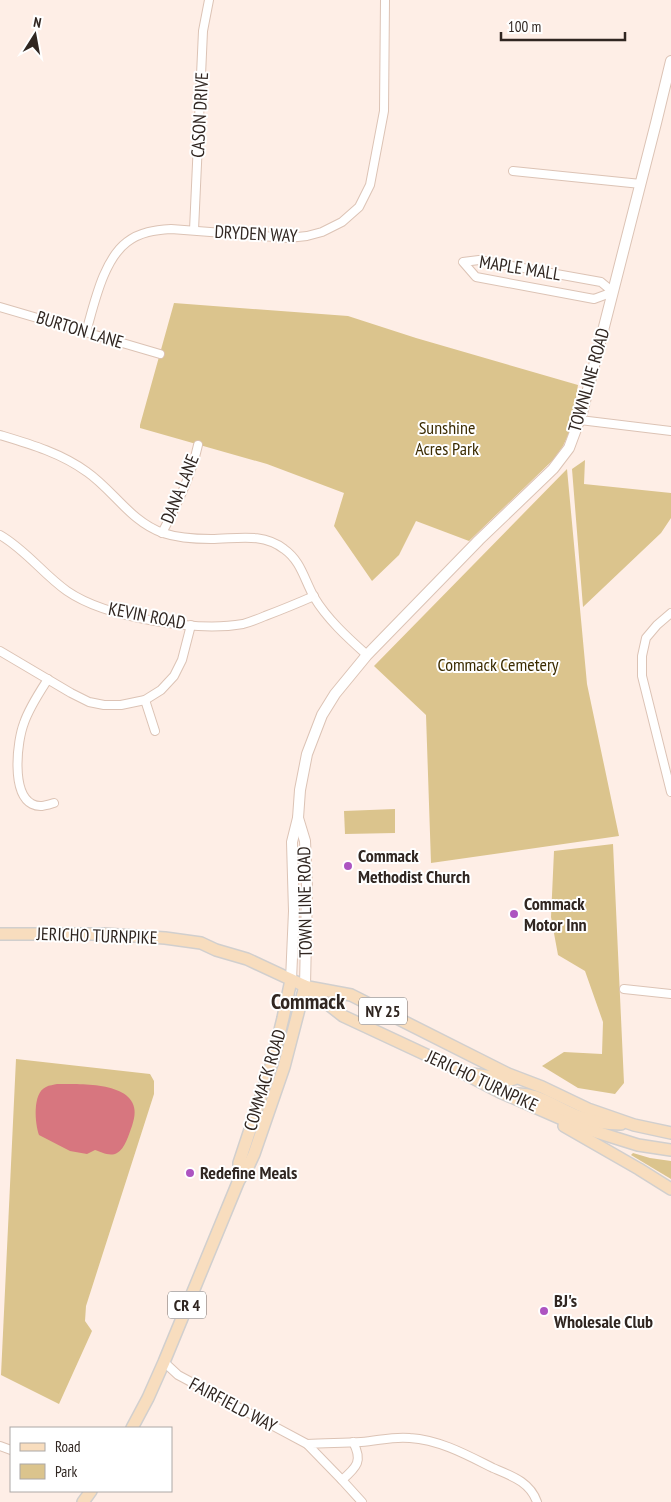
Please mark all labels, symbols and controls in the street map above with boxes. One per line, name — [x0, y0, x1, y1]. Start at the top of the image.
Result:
north arrow — [10, 10, 60, 60]
scale bar — [501, 10, 625, 42]
text: N — [32, 13, 43, 32]
text: 100 m — [508, 17, 541, 36]
street label: CASON DRIVE — [186, 72, 213, 158]
street label: DRYDEN WAY — [214, 220, 299, 247]
street label: MAPLE MALL — [478, 250, 563, 285]
street label: BURTON LANE — [34, 305, 127, 354]
street label: TOWNLINE ROAD — [563, 325, 614, 435]
park label: Sunshine Acres Park — [415, 416, 479, 460]
street label: DANA LANE — [155, 451, 204, 527]
street label: KEVIN ROAD — [107, 597, 188, 634]
park label: Commack Cemetery — [437, 653, 559, 676]
place label: Commack Methodist Church — [358, 844, 470, 888]
street label: TOWN LINE ROAD — [292, 846, 317, 958]
marker: Commack Methodist Church — [342, 860, 354, 872]
place label: Commack Motor Inn — [524, 892, 587, 936]
marker: Commack Motor Inn — [508, 908, 520, 920]
street label: JERICHO TURNPIKE — [35, 922, 158, 949]
district label: Commack — [271, 987, 346, 1015]
road number: NY 25 — [359, 998, 407, 1024]
street label: COMMACK ROAD — [238, 1026, 291, 1133]
street label: JERICHO TURNPIKE — [422, 1044, 542, 1116]
place label: Redefine Meals — [200, 1161, 297, 1184]
marker: Redefine Meals — [184, 1167, 196, 1179]
place label: BJ's Wholesale Club — [553, 1289, 653, 1333]
road number: CR 4 — [168, 1292, 206, 1318]
marker: BJ's Wholesale Club — [538, 1305, 550, 1317]
street label: FAIRFIELD WAY — [186, 1372, 282, 1438]
legend — [10, 1427, 172, 1492]
text: Road — [55, 1437, 81, 1456]
text: Park — [55, 1462, 77, 1481]

